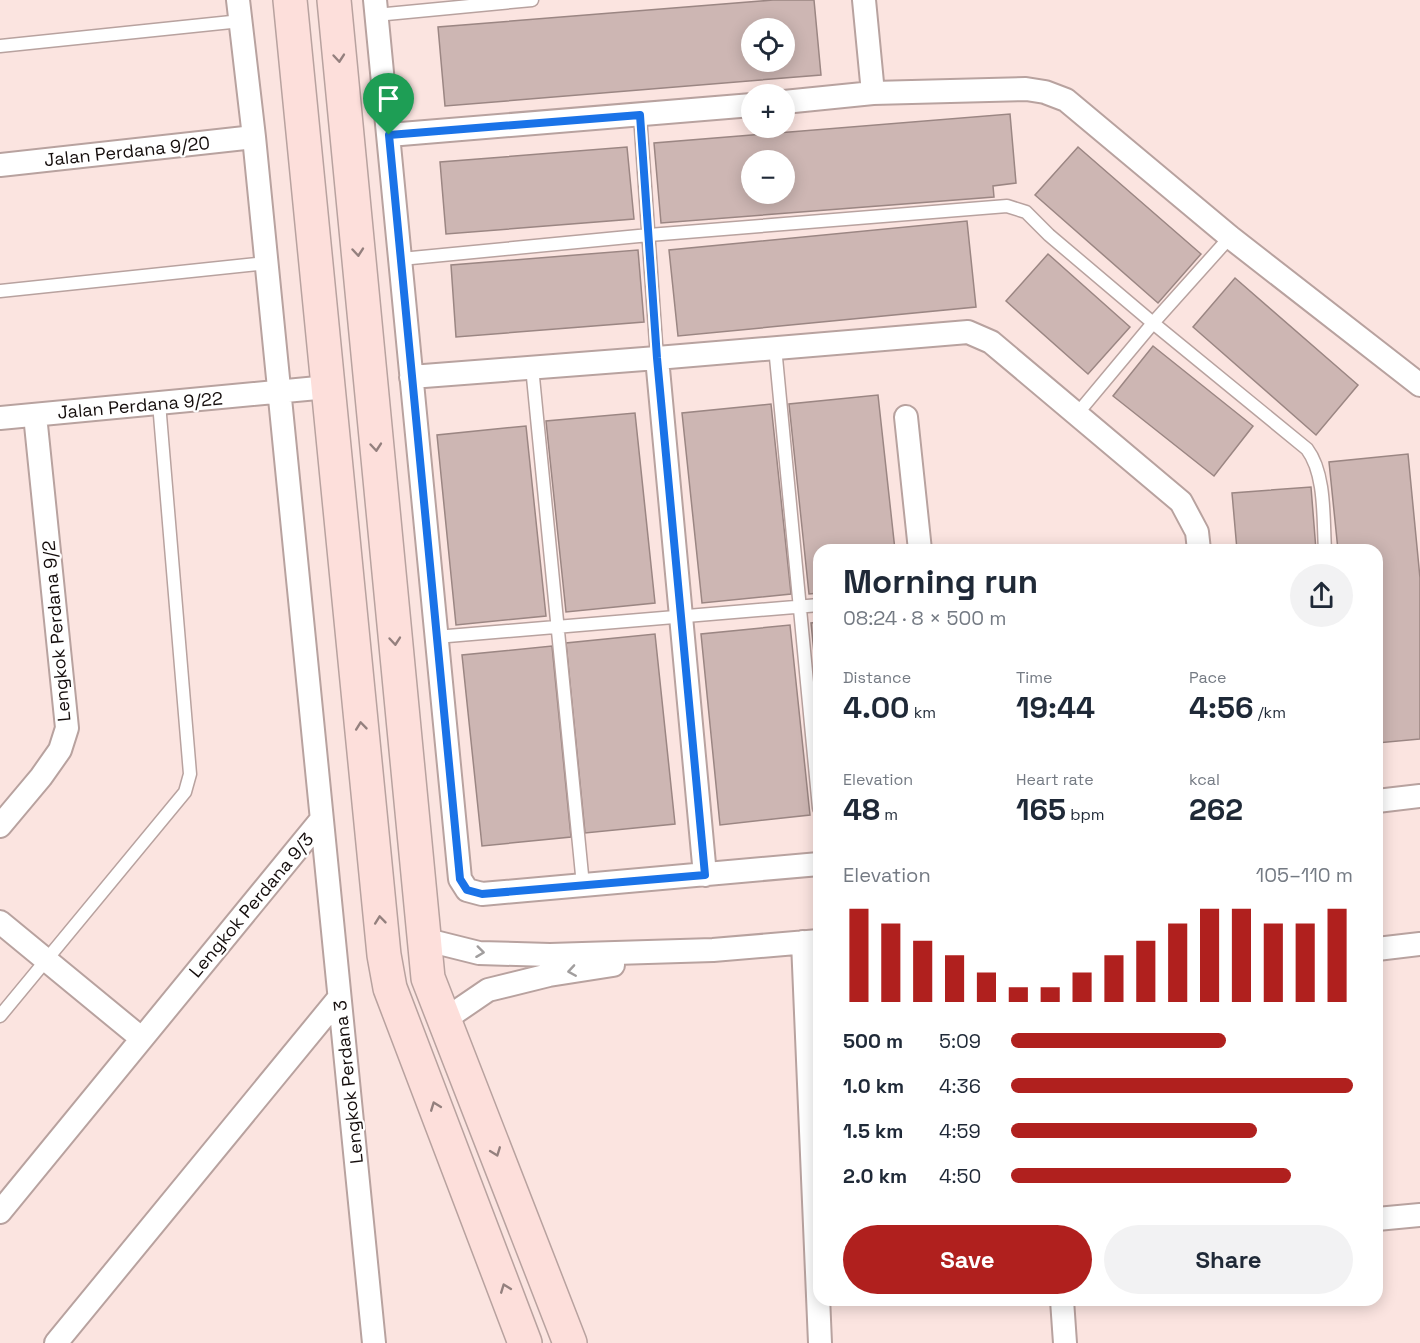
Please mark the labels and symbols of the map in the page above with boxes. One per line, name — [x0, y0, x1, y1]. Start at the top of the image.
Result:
one-way arrow — [332, 54, 345, 63]
pin — [363, 73, 414, 135]
street label: Jalan Perdana 9/20 — [43, 131, 211, 171]
one-way arrow — [351, 248, 364, 257]
street label: Jalan Perdana 9/22 — [56, 386, 224, 424]
one-way arrow — [369, 442, 382, 451]
street label: Lengkok Perdana 9/2 — [37, 539, 75, 723]
one-way arrow — [388, 636, 401, 645]
one-way arrow — [355, 722, 368, 731]
street label: Lengkok Perdana 9/3 — [184, 828, 318, 982]
one-way arrow — [374, 916, 387, 925]
one-way arrow — [475, 945, 485, 958]
one-way arrow — [567, 965, 576, 977]
street label: Lengkok Perdana 3 — [328, 999, 368, 1165]
one-way arrow — [430, 1101, 443, 1112]
one-way arrow — [489, 1146, 501, 1157]
one-way arrow — [499, 1283, 512, 1294]

